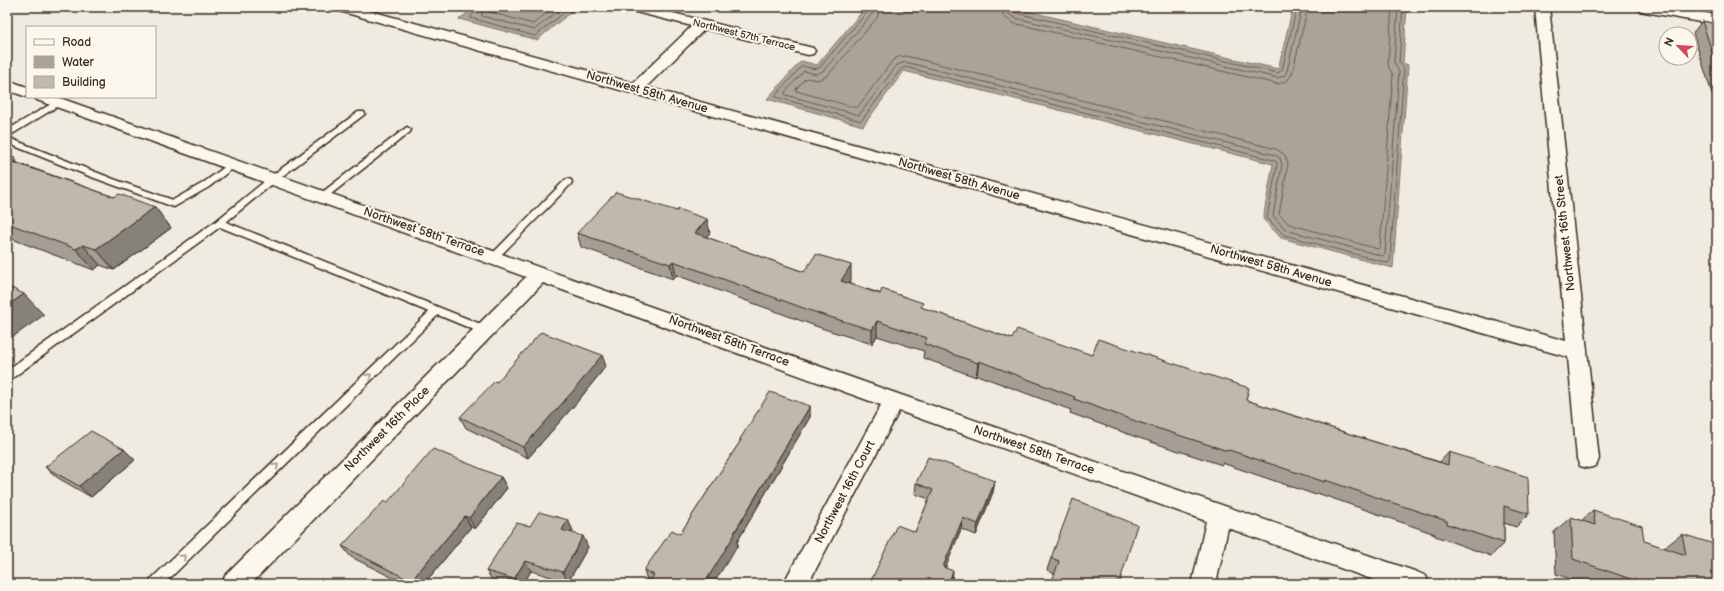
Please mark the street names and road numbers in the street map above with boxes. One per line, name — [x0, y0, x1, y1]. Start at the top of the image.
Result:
street label: Northwest 57th Terrace — [692, 16, 797, 54]
street label: Northwest 58th Avenue — [584, 67, 710, 117]
street label: Northwest 58th Avenue — [896, 154, 1022, 204]
street label: Northwest 16th Street — [1551, 174, 1579, 292]
street label: Northwest 58th Terrace — [361, 204, 487, 260]
street label: Northwest 58th Avenue — [1208, 241, 1334, 291]
street label: Northwest 58th Terrace — [667, 312, 791, 370]
street label: Northwest 16th Place — [341, 383, 433, 475]
street label: Northwest 58th Terrace — [971, 422, 1097, 478]
street label: Northwest 16th Court — [812, 438, 879, 546]

